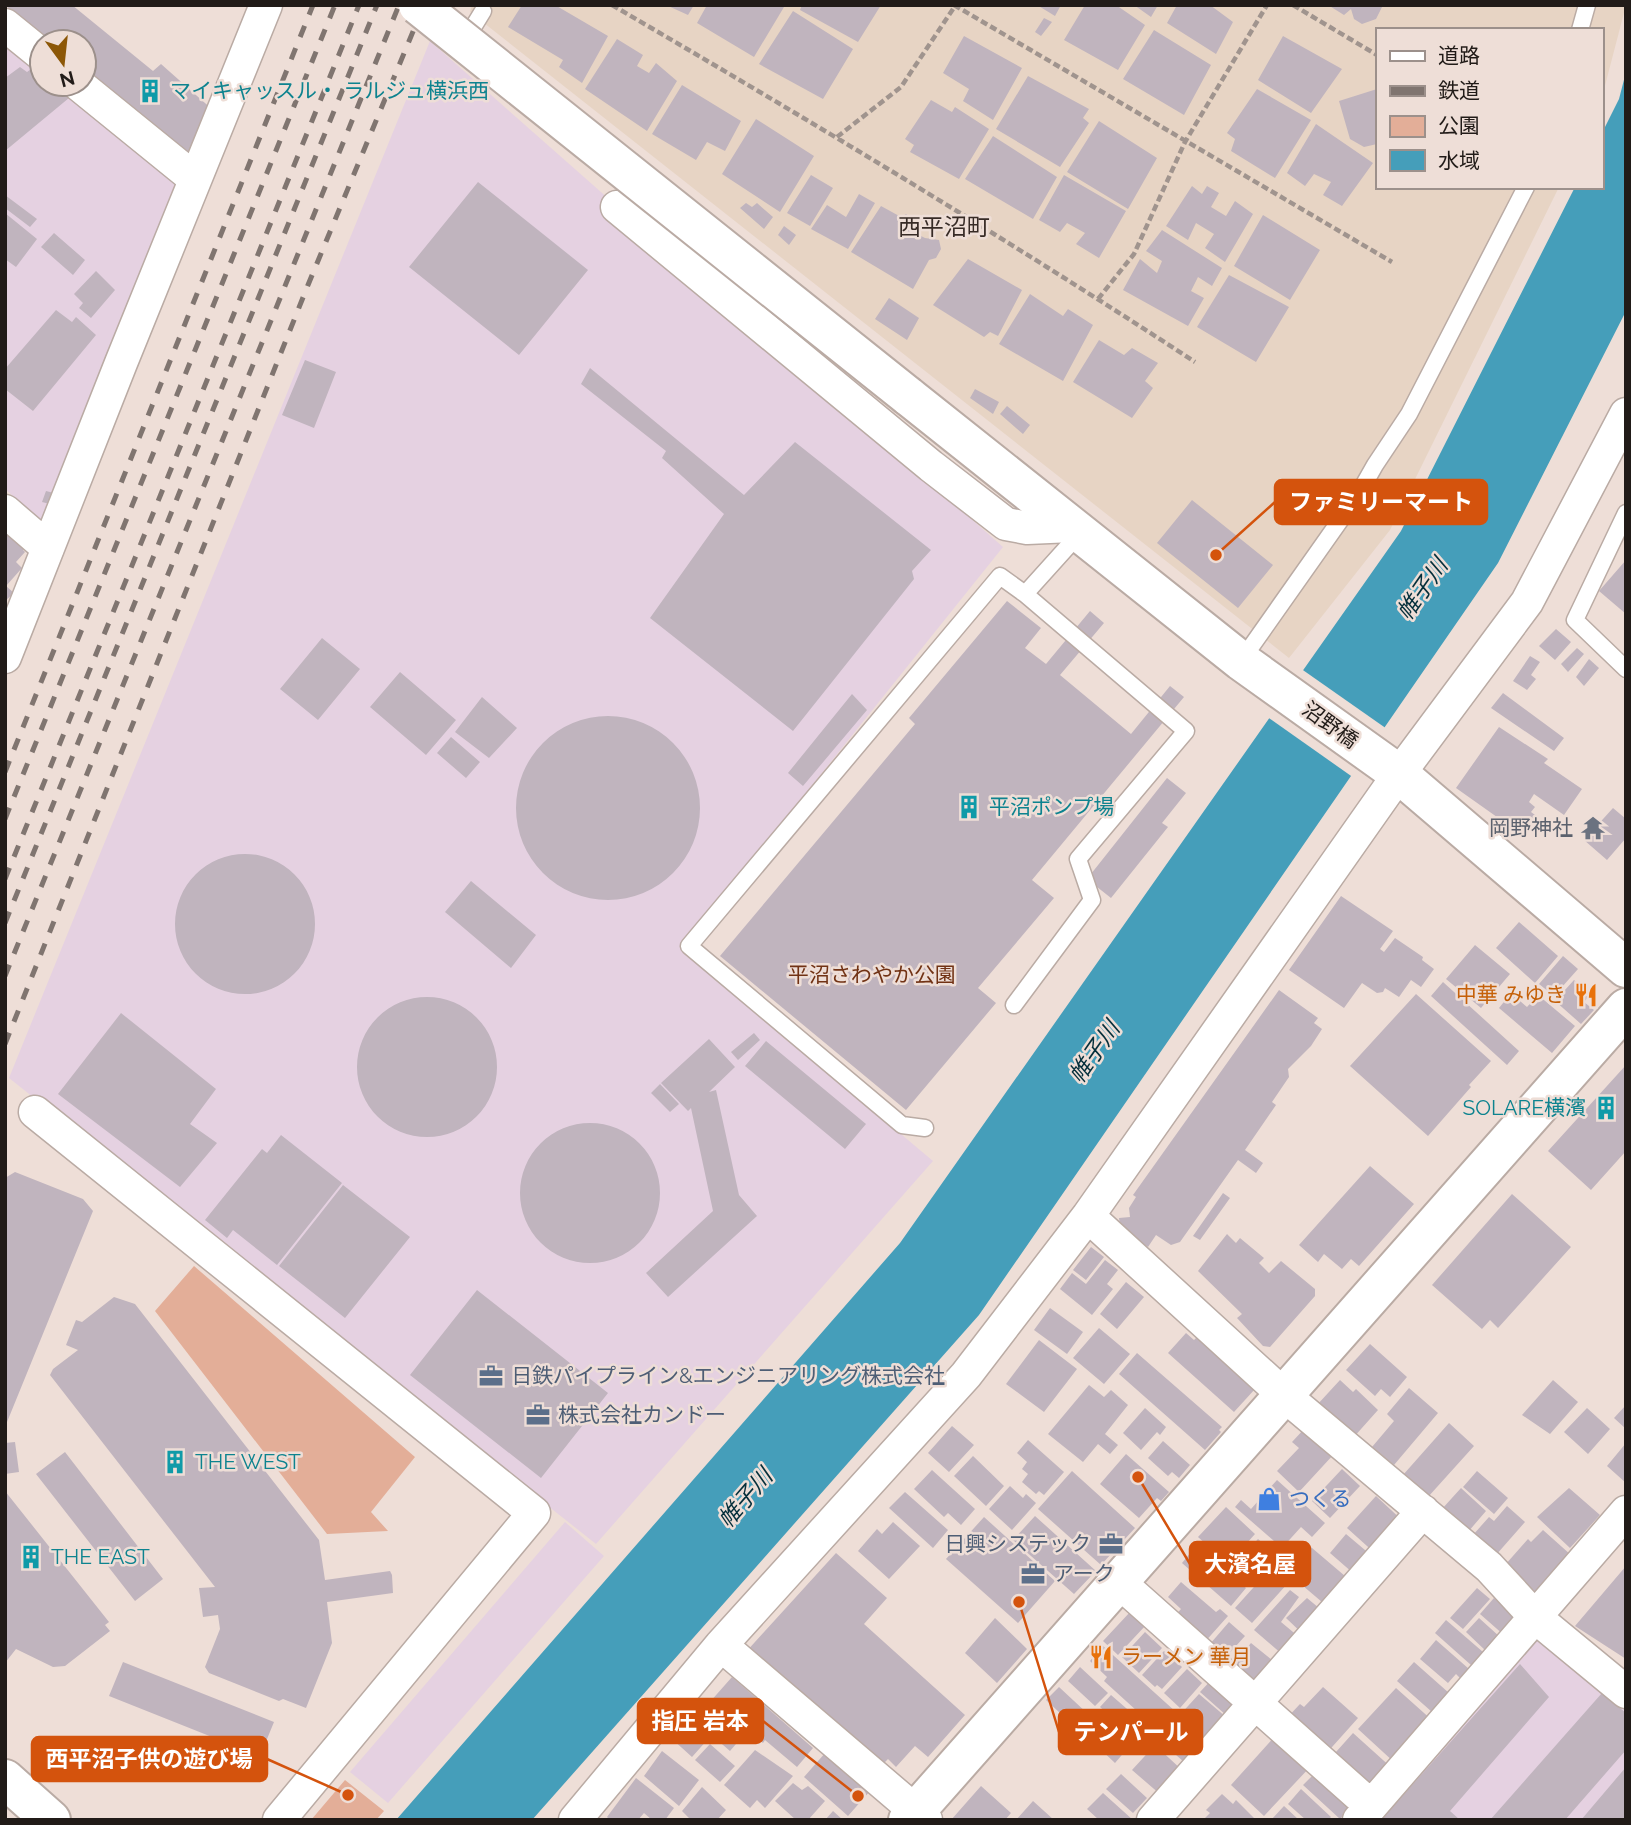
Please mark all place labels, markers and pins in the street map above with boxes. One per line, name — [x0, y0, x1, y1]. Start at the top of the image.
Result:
building icon: マイキャッスル・ ラルジュ横浜西 — [136, 77, 164, 105]
place label: マイキャッスル・ ラルジュ横浜西 — [170, 78, 489, 103]
callout: ファミリーマート — [1275, 480, 1487, 524]
building icon: 平沼ポンプ場 — [955, 793, 983, 821]
place label: 平沼ポンプ場 — [989, 794, 1114, 819]
temple icon: 岡野神社 — [1579, 814, 1607, 842]
place label: 岡野神社 — [1489, 815, 1573, 840]
restaurant icon: 中華 みゆき — [1572, 981, 1600, 1009]
place label: 中華 みゆき — [1456, 982, 1566, 1007]
building icon: SOLARE横濱 — [1592, 1094, 1620, 1122]
place label: SOLARE横濱 — [1463, 1095, 1586, 1120]
office icon: 日鉄パイプライン&エンジニアリング株式会社 — [477, 1362, 505, 1390]
place label: 日鉄パイプライン&エンジニアリング株式会社 — [511, 1363, 945, 1388]
office icon: 株式会社カンドー — [524, 1401, 552, 1429]
place label: 株式会社カンドー — [558, 1402, 726, 1427]
building icon: THE WEST — [161, 1448, 189, 1476]
place label: THE WEST — [195, 1449, 301, 1474]
shop icon: つくる — [1255, 1485, 1283, 1513]
place label: つくる — [1289, 1486, 1352, 1511]
office icon: 日興システック — [1097, 1530, 1125, 1558]
place label: 日興システック — [944, 1531, 1091, 1556]
callout: 大濱名屋 — [1190, 1542, 1310, 1586]
building icon: THE EAST — [17, 1543, 45, 1571]
place label: THE EAST — [51, 1544, 150, 1569]
office icon: アーク — [1019, 1560, 1047, 1588]
place label: アーク — [1053, 1561, 1115, 1586]
restaurant icon: ラーメン 華月 — [1087, 1643, 1115, 1671]
place label: ラーメン 華月 — [1121, 1644, 1252, 1669]
callout: 指圧 岩本 — [638, 1699, 763, 1743]
callout: テンパール — [1059, 1710, 1202, 1754]
callout: 西平沼子供の遊び場 — [32, 1737, 267, 1781]

